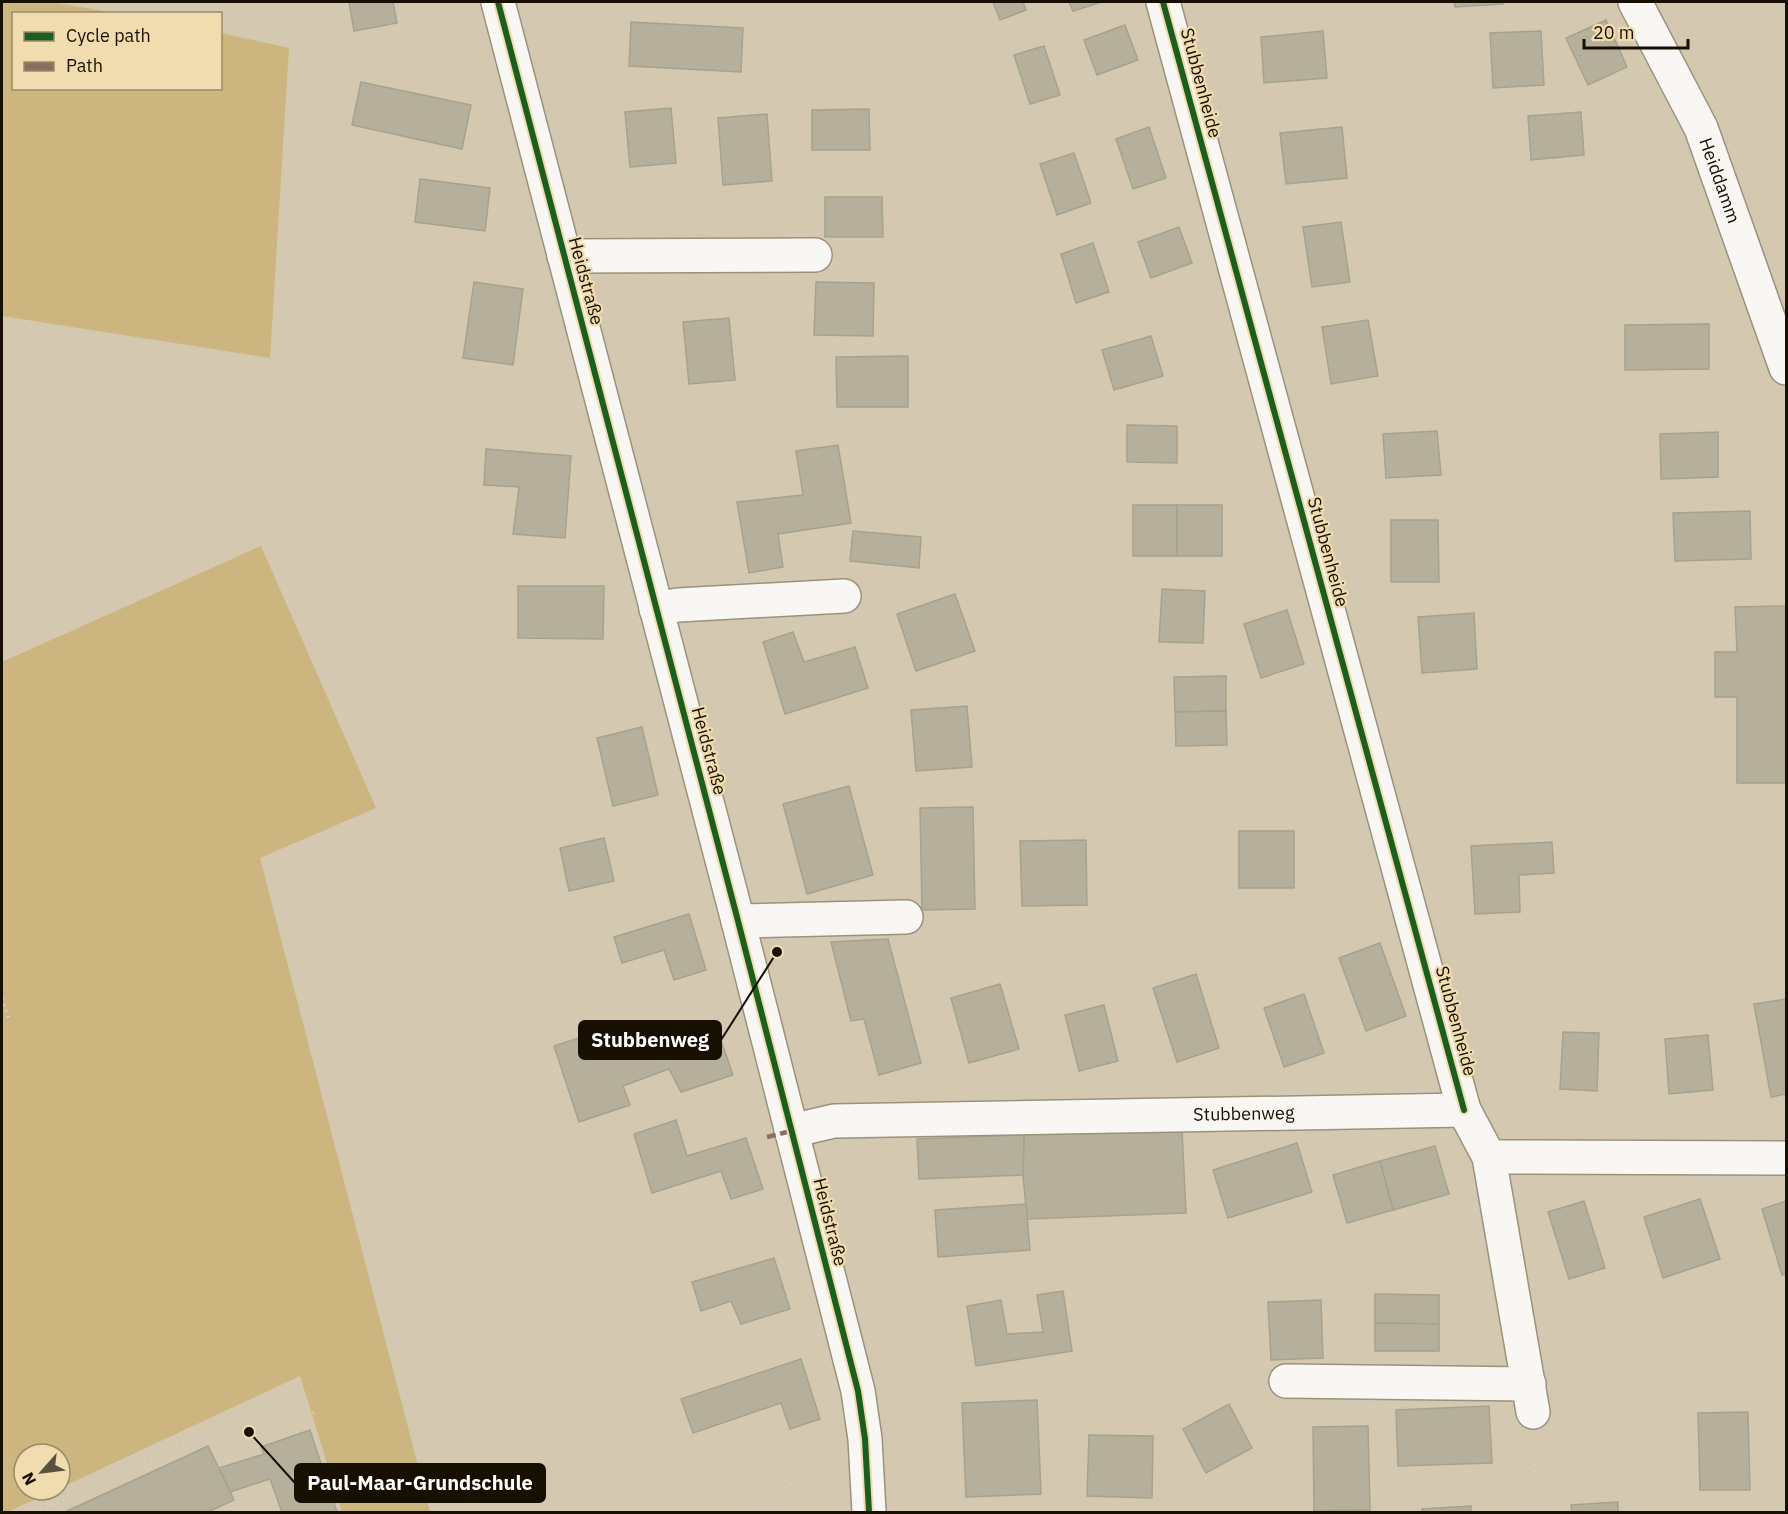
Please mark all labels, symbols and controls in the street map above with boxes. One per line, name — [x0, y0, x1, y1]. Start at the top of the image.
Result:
legend — [12, 12, 222, 90]
scale bar — [1584, 12, 1688, 50]
text: 20 m — [1593, 21, 1635, 44]
text: Cycle path — [66, 24, 151, 47]
street label: Stubbenheide — [1176, 25, 1227, 140]
text: Path — [66, 54, 103, 77]
street label: Heiddamm — [1694, 135, 1746, 226]
street label: Heidstraße — [564, 234, 609, 327]
street label: Stubbenheide — [1303, 494, 1354, 609]
street label: Heidstraße — [687, 704, 732, 797]
street label: Stubbenheide — [1431, 963, 1482, 1078]
callout: Stubbenweg — [579, 1021, 721, 1059]
text: Stubbenweg — [591, 1026, 710, 1053]
street label: Stubbenweg — [1193, 1101, 1295, 1126]
street label: Heidstraße — [808, 1175, 853, 1268]
north arrow — [12, 1442, 72, 1502]
callout: Paul-Maar-Grundschule — [295, 1464, 545, 1502]
text: N — [17, 1469, 40, 1489]
text: Paul-Maar-Grundschule — [307, 1469, 533, 1496]

